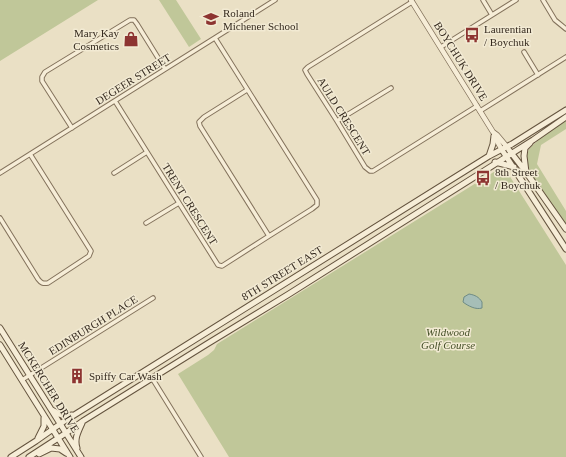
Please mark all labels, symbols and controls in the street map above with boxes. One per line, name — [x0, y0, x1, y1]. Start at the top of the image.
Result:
place label: Roland Michener School — [223, 7, 298, 32]
school or university icon: Roland Michener School — [202, 10, 220, 28]
street label: BOYCHUK DRIVE — [432, 19, 490, 103]
place label: Laurentian / Boychuk — [484, 23, 532, 48]
bus stop icon: Laurentian / Boychuk — [463, 26, 481, 44]
place label: Mary Kay Cosmetics — [73, 27, 119, 52]
shop icon: Mary Kay Cosmetics — [122, 30, 140, 48]
street label: DEGEER STREET — [93, 51, 173, 107]
street label: AULD CRESCENT — [315, 75, 373, 157]
street label: TRENT CRESCENT — [160, 161, 220, 247]
place label: 8th Street / Boychuk — [495, 166, 541, 191]
bus stop icon: 8th Street / Boychuk — [474, 169, 492, 187]
street label: 8TH STREET EAST — [239, 243, 325, 303]
street label: EDINBURGH PLACE — [46, 293, 140, 357]
park label: Wildwood Golf Course — [421, 326, 475, 351]
street label: MCKERCHER DRIVE — [16, 339, 82, 435]
building icon: Spiffy Car Wash — [68, 367, 86, 385]
place label: Spiffy Car Wash — [89, 370, 162, 382]

